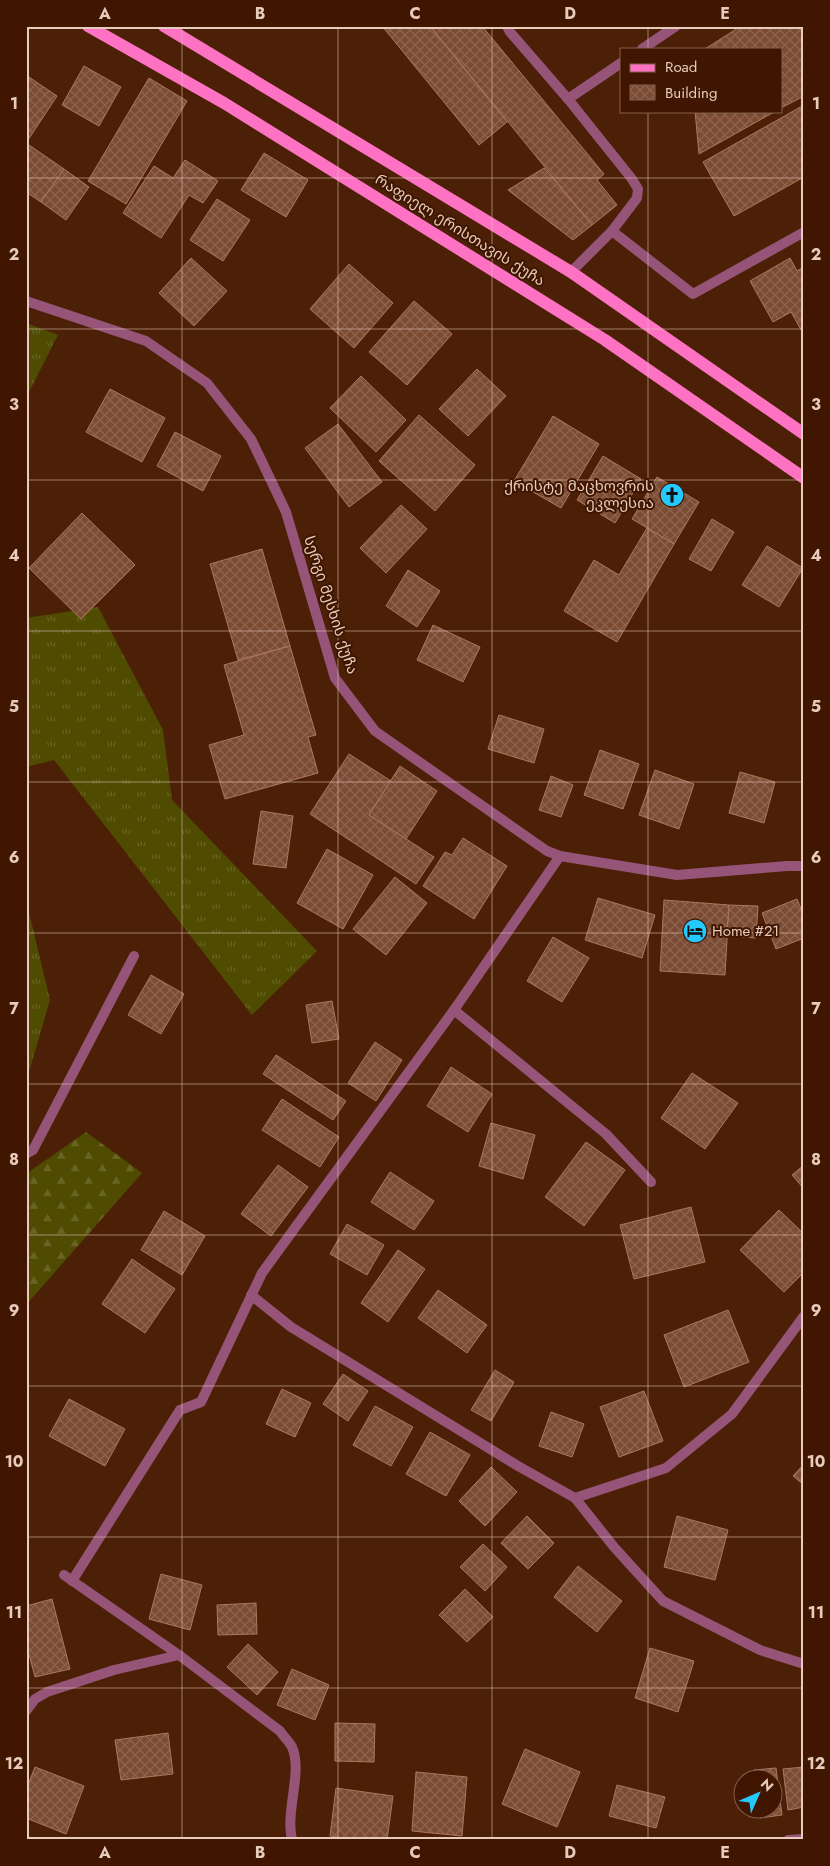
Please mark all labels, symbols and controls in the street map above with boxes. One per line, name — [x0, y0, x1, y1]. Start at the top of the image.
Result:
text: A — [98, 2, 111, 25]
text: B — [255, 2, 265, 25]
text: C — [409, 2, 421, 25]
text: D — [564, 2, 576, 25]
text: E — [720, 2, 730, 25]
legend — [620, 48, 782, 112]
text: Road — [665, 56, 697, 78]
text: Building — [665, 82, 717, 104]
text: 1 — [10, 92, 18, 115]
text: 1 — [812, 92, 820, 115]
street label: რაფიელ ერისთავის ქუჩა — [371, 169, 549, 291]
text: 2 — [9, 243, 19, 266]
text: 2 — [811, 243, 821, 266]
text: 3 — [9, 393, 19, 416]
text: 3 — [811, 393, 821, 416]
place label: ქრისტე მაცხოვრის ეკლესია — [504, 475, 654, 514]
church icon: ქრისტე მაცხოვრის ეკლესია — [659, 482, 685, 508]
street label: სერგი მესხის ქუჩა — [298, 533, 364, 677]
text: 4 — [8, 544, 20, 567]
text: 4 — [810, 544, 822, 567]
text: 5 — [9, 695, 19, 718]
text: 5 — [811, 695, 821, 718]
text: 6 — [9, 846, 19, 869]
text: 6 — [811, 846, 821, 869]
hotel icon: Home #21 — [682, 918, 708, 944]
place label: Home #21 — [712, 920, 779, 942]
text: 7 — [9, 997, 19, 1020]
text: 7 — [811, 997, 821, 1020]
text: 8 — [9, 1148, 19, 1171]
text: 8 — [811, 1148, 821, 1171]
text: 9 — [9, 1299, 19, 1322]
text: 9 — [811, 1299, 821, 1322]
text: 10 — [5, 1450, 23, 1473]
text: 10 — [807, 1450, 825, 1473]
text: 11 — [6, 1601, 22, 1624]
text: 11 — [808, 1601, 824, 1624]
text: 12 — [5, 1752, 23, 1775]
text: 12 — [807, 1752, 825, 1775]
north arrow — [732, 1768, 782, 1818]
text: N — [756, 1774, 778, 1796]
text: A — [98, 1841, 111, 1864]
text: B — [255, 1841, 265, 1864]
text: C — [409, 1841, 421, 1864]
text: D — [564, 1841, 576, 1864]
text: E — [720, 1841, 730, 1864]

